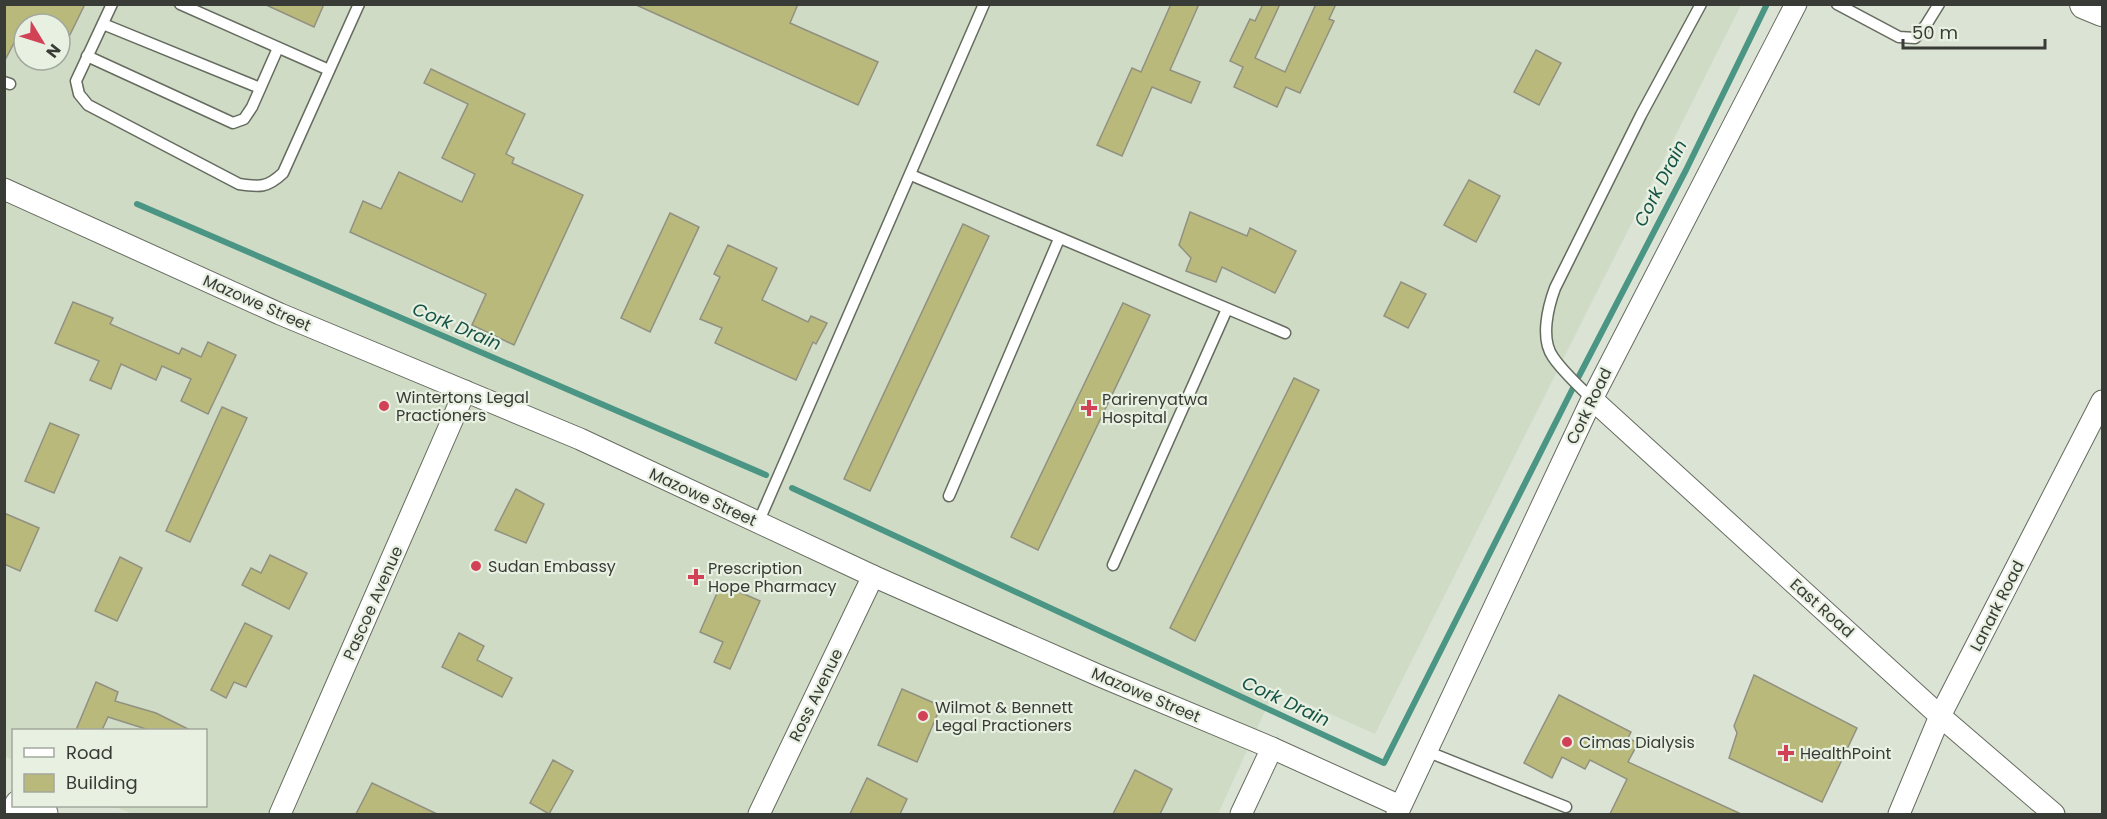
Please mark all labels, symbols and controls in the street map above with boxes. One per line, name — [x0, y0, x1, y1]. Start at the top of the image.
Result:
north arrow — [12, 12, 72, 72]
scale bar — [1903, 12, 2046, 50]
text: 50 m — [1912, 20, 1958, 45]
text: N — [41, 39, 66, 63]
water label: Cork Drain — [1627, 135, 1693, 231]
street label: Mazowe Street — [199, 269, 315, 337]
water label: Cork Drain — [409, 296, 505, 356]
street label: Cork Road — [1561, 364, 1617, 448]
place label: Wintertons Legal Practioners — [396, 386, 529, 427]
place label: Parirenyatwa Hospital — [1102, 388, 1208, 429]
marker: Wintertons Legal Practioners — [377, 399, 391, 413]
marker: Parirenyatwa Hospital — [1080, 399, 1098, 417]
street label: Mazowe Street — [645, 462, 761, 532]
street label: Pascoe Avenue — [338, 542, 408, 664]
place label: Sudan Embassy — [488, 555, 616, 578]
place label: Prescription Hope Pharmacy — [708, 557, 837, 598]
street label: Lanark Road — [1964, 557, 2030, 655]
marker: Sudan Embassy — [469, 559, 483, 573]
marker: Prescription Hope Pharmacy — [689, 570, 703, 584]
street label: East Road — [1785, 573, 1859, 643]
street label: Ross Avenue — [784, 644, 849, 745]
street label: Mazowe Street — [1088, 662, 1204, 728]
water label: Cork Drain — [1238, 670, 1334, 732]
place label: Wilmot & Bennett Legal Practioners — [935, 696, 1073, 737]
marker: Wilmot & Bennett Legal Practioners — [916, 709, 930, 723]
legend — [12, 729, 207, 807]
place label: Cimas Dialysis — [1579, 731, 1695, 754]
marker: Cimas Dialysis — [1560, 735, 1574, 749]
text: Road — [66, 740, 113, 765]
place label: HealthPoint — [1800, 742, 1891, 765]
marker: HealthPoint — [1777, 744, 1795, 762]
text: Building — [66, 770, 138, 795]

